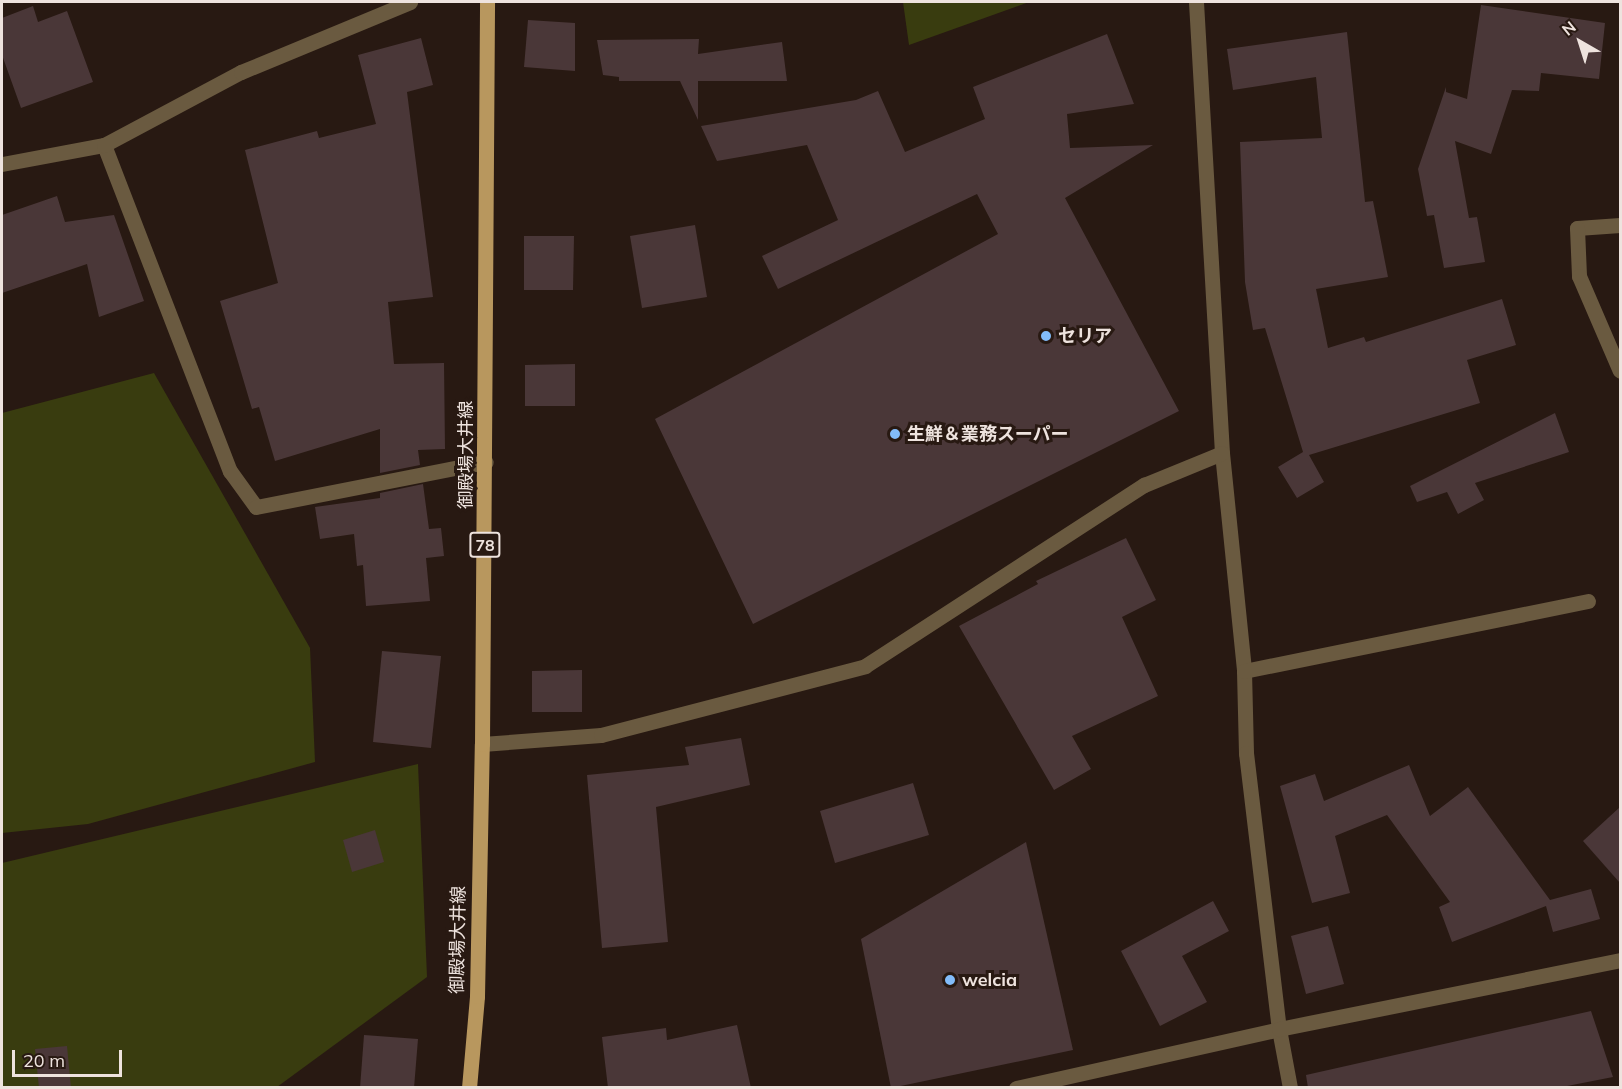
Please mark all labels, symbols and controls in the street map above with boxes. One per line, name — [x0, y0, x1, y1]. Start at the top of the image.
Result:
north arrow — [1550, 12, 1610, 72]
text: N — [1558, 16, 1580, 40]
place label: セリア — [1058, 325, 1112, 347]
marker: セリア — [1039, 329, 1053, 343]
street label: 御殿場大井線 — [455, 401, 477, 509]
place label: 生鮮＆業務スーパー — [907, 423, 1069, 445]
marker: 生鮮＆業務スーパー — [888, 427, 902, 441]
road number: 78 — [468, 532, 502, 558]
street label: 御殿場大井線 — [446, 886, 470, 994]
place label: welcia — [962, 969, 1017, 991]
marker: welcia — [943, 973, 957, 987]
scale bar — [15, 1038, 124, 1076]
text: 20 m — [23, 1049, 65, 1072]

